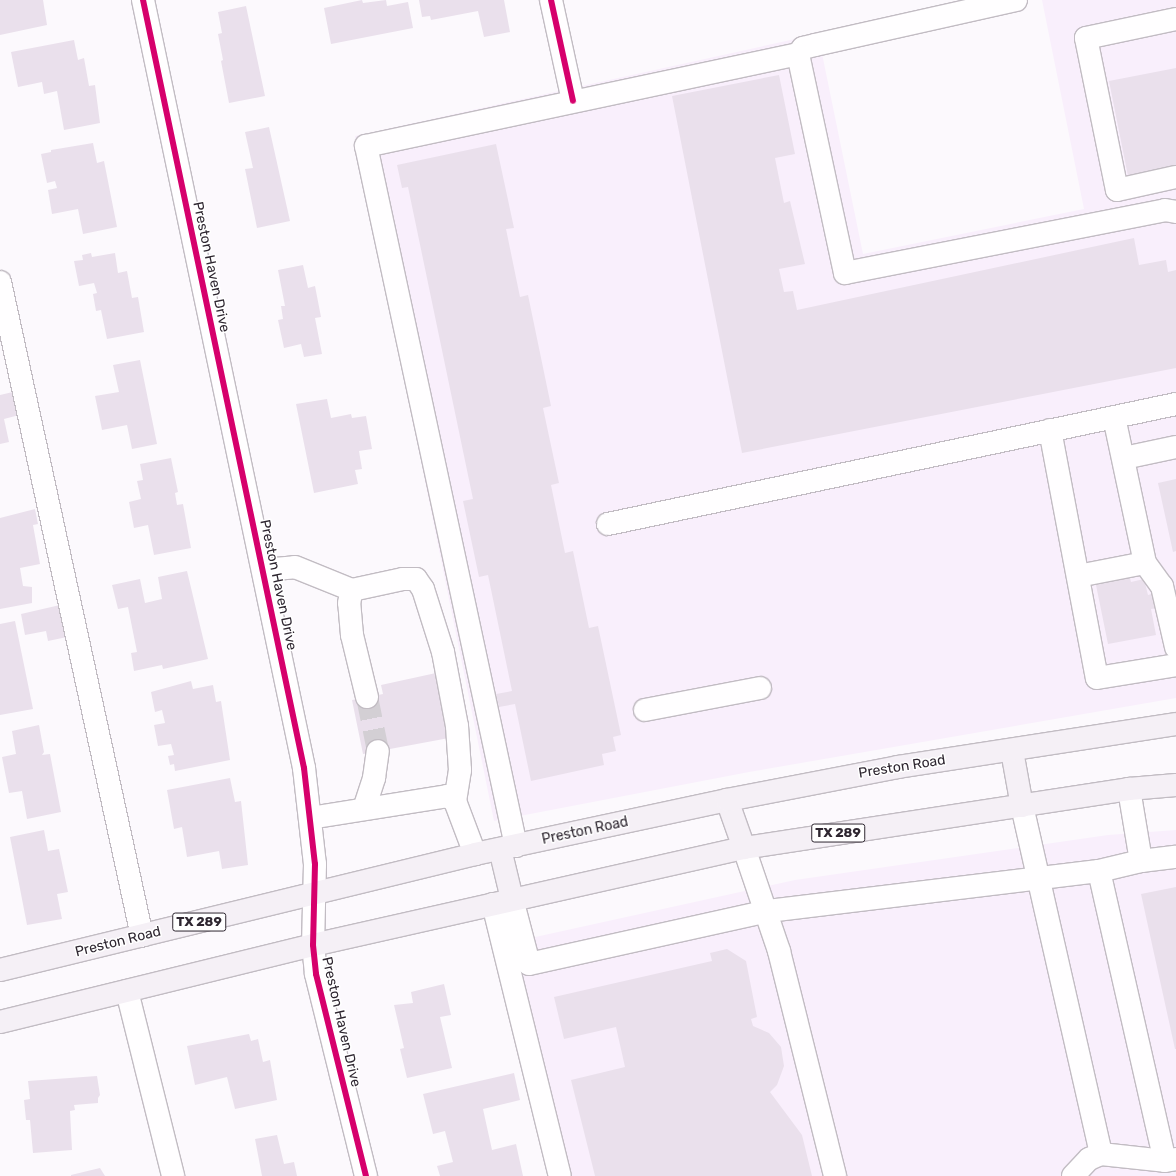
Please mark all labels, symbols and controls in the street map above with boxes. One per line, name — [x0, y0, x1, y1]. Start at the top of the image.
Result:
street label: Preston Haven Drive — [189, 200, 233, 334]
street label: Preston Haven Drive — [256, 518, 300, 652]
street label: Preston Road — [857, 752, 947, 782]
street label: Preston Road — [540, 814, 630, 848]
road number: TX 289 — [811, 822, 865, 844]
road number: TX 289 — [172, 911, 226, 933]
street label: Preston Road — [73, 923, 163, 961]
street label: Preston Haven Drive — [318, 955, 364, 1089]

